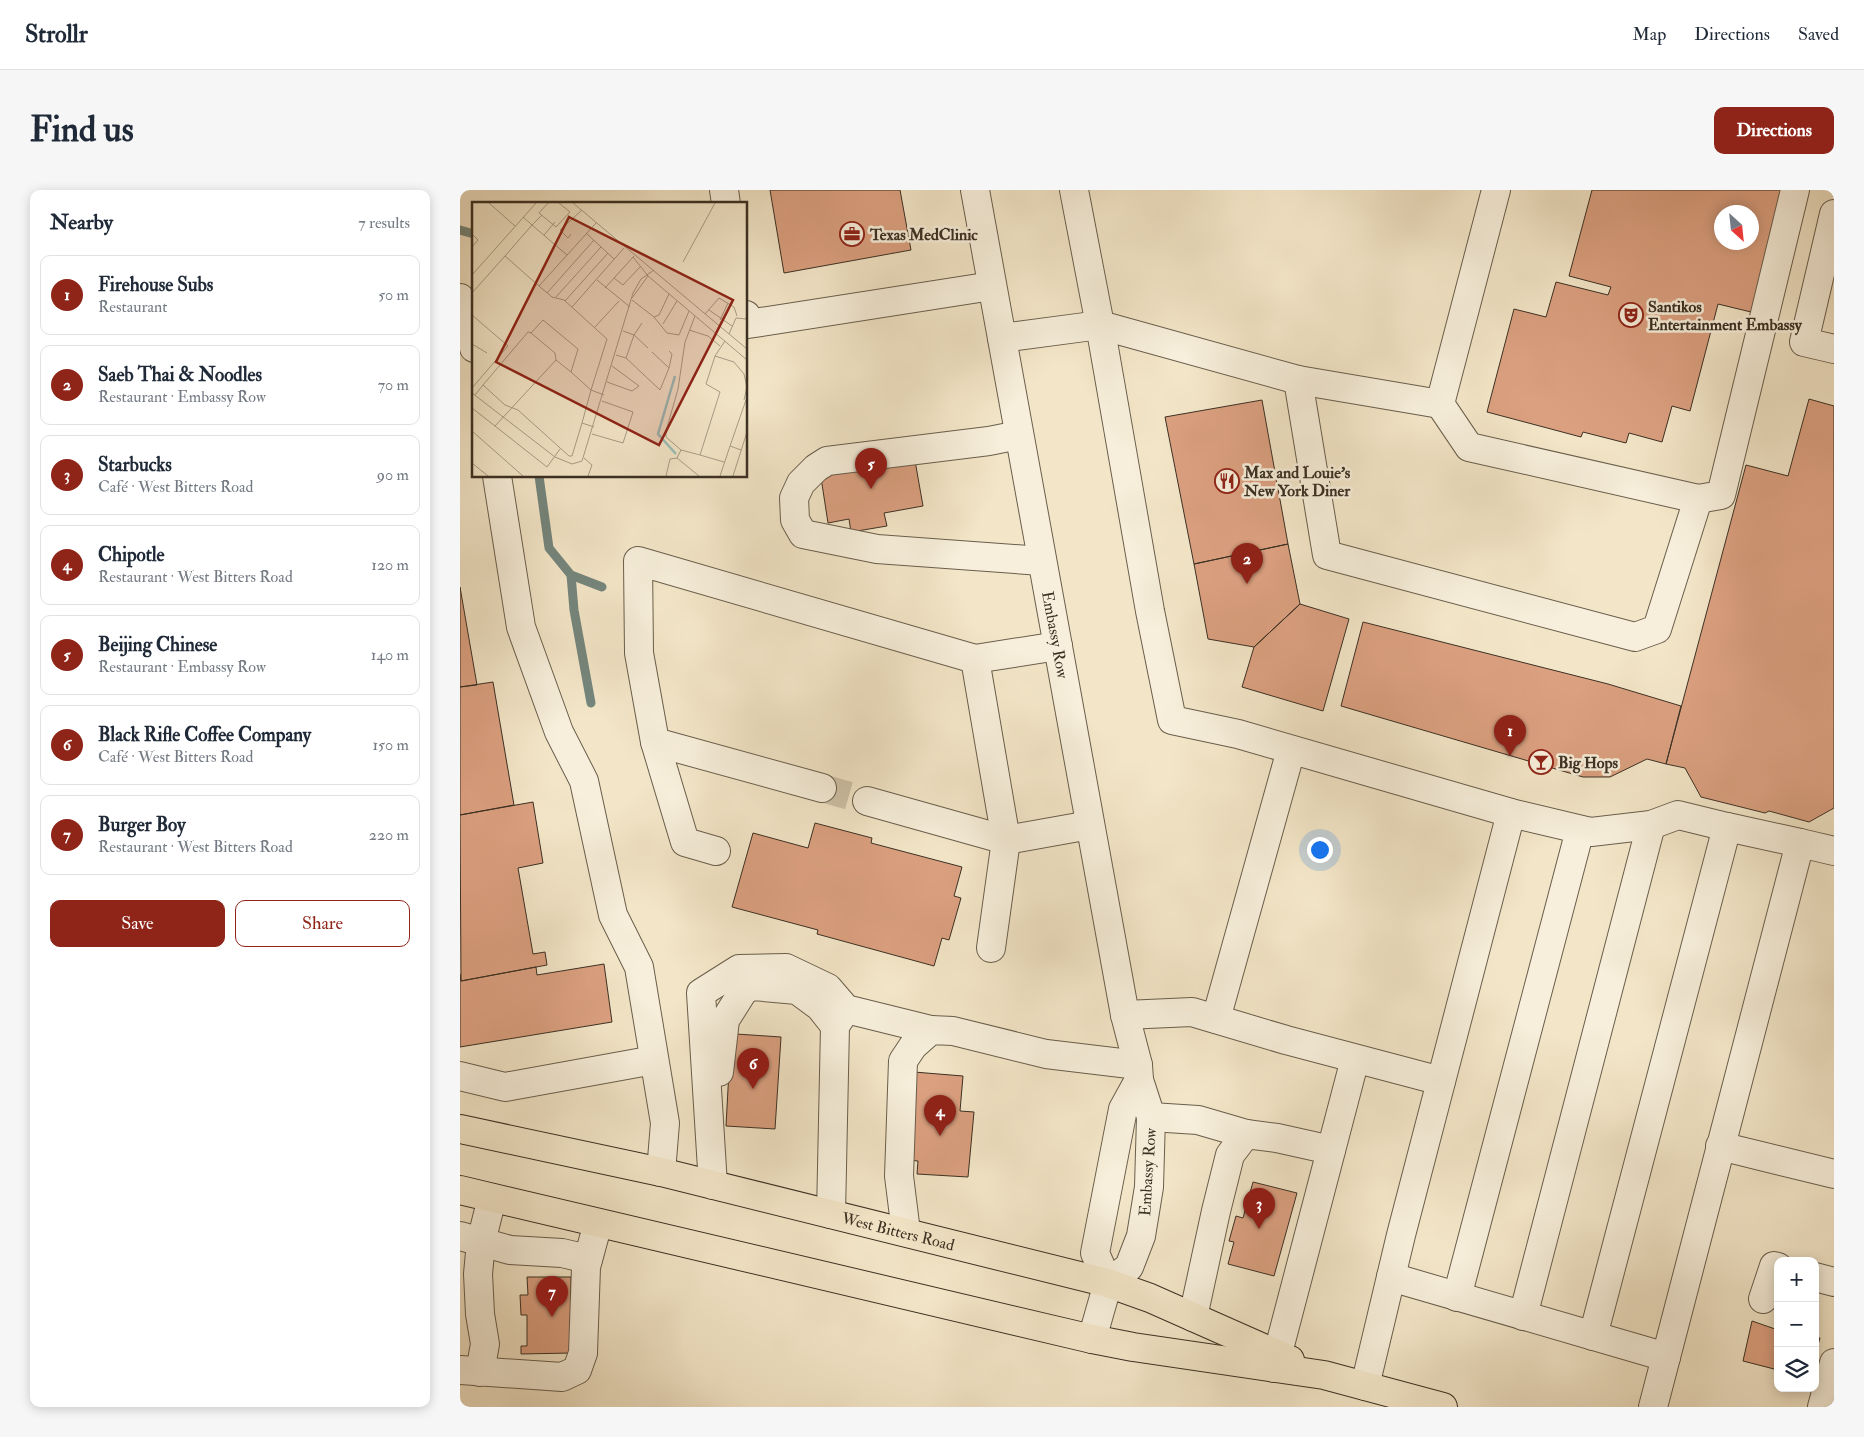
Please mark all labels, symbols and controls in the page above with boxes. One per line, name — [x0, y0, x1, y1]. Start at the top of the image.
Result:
text: Strollr — [25, 19, 88, 50]
text: Map — [1633, 23, 1666, 46]
text: Directions — [1694, 23, 1770, 46]
text: Saved — [1798, 23, 1839, 46]
button: Directions — [1714, 107, 1834, 154]
text: Find us — [30, 108, 134, 152]
inset map — [472, 202, 748, 478]
north arrow — [1714, 205, 1759, 250]
text: Nearby — [50, 209, 113, 236]
text: 7 results — [358, 213, 410, 233]
office icon: Texas MedClinic — [839, 221, 865, 247]
place label: Texas MedClinic — [869, 225, 978, 245]
text: Firehouse Subs — [98, 273, 213, 297]
text: 1 — [64, 285, 70, 305]
text: 50 m — [378, 285, 409, 305]
text: Restaurant — [98, 297, 167, 317]
place label: Santikos Entertainment Embassy — [1648, 297, 1803, 336]
theatre icon: Santikos Entertainment Embassy — [1618, 302, 1644, 328]
text: Saeb Thai & Noodles — [98, 363, 262, 387]
text: 2 — [63, 375, 71, 395]
text: 70 m — [378, 375, 409, 395]
text: Restaurant · Embassy Row — [98, 387, 266, 407]
pin: 5 — [855, 448, 887, 489]
text: Starbucks — [98, 453, 172, 477]
place label: Max and Louie's New York Diner — [1243, 463, 1351, 501]
text: 3 — [64, 465, 70, 485]
text: 90 m — [377, 465, 409, 485]
restaurant icon: Max and Louie's New York Diner — [1214, 468, 1240, 494]
text: Café · West Bitters Road — [98, 477, 253, 497]
text: Chipotle — [98, 543, 165, 567]
pin: 2 — [1231, 543, 1263, 584]
text: 4 — [63, 555, 71, 575]
text: 120 m — [371, 555, 409, 575]
text: Restaurant · West Bitters Road — [98, 567, 293, 587]
street label: Embassy Row — [1037, 590, 1073, 681]
text: Beijing Chinese — [98, 633, 217, 657]
text: 5 — [63, 645, 71, 665]
text: 140 m — [371, 645, 409, 665]
text: Restaurant · Embassy Row — [98, 657, 266, 677]
pin: 1 — [1494, 715, 1526, 756]
text: Black Rifle Coffee Company — [98, 723, 311, 747]
text: 6 — [63, 735, 71, 755]
text: 150 m — [372, 735, 409, 755]
text: Café · West Bitters Road — [98, 747, 253, 767]
bar icon: Big Hops — [1528, 749, 1554, 775]
place label: Big Hops — [1558, 753, 1619, 774]
text: Burger Boy — [98, 813, 186, 837]
text: 7 — [63, 825, 71, 845]
text: 220 m — [369, 825, 409, 845]
text: Restaurant · West Bitters Road — [98, 837, 293, 857]
your location — [1307, 837, 1333, 863]
button: Save — [50, 900, 225, 947]
button: Share — [235, 900, 410, 947]
pin: 6 — [737, 1048, 769, 1089]
pin: 4 — [924, 1095, 956, 1136]
street label: Embassy Row — [1135, 1126, 1161, 1217]
pin: 3 — [1243, 1188, 1275, 1229]
street label: West Bitters Road — [839, 1208, 957, 1256]
map controls — [1774, 1257, 1819, 1392]
button: + — [1774, 1257, 1819, 1302]
pin: 7 — [536, 1276, 568, 1317]
button: − — [1774, 1302, 1819, 1347]
button: layers — [1774, 1347, 1819, 1392]

